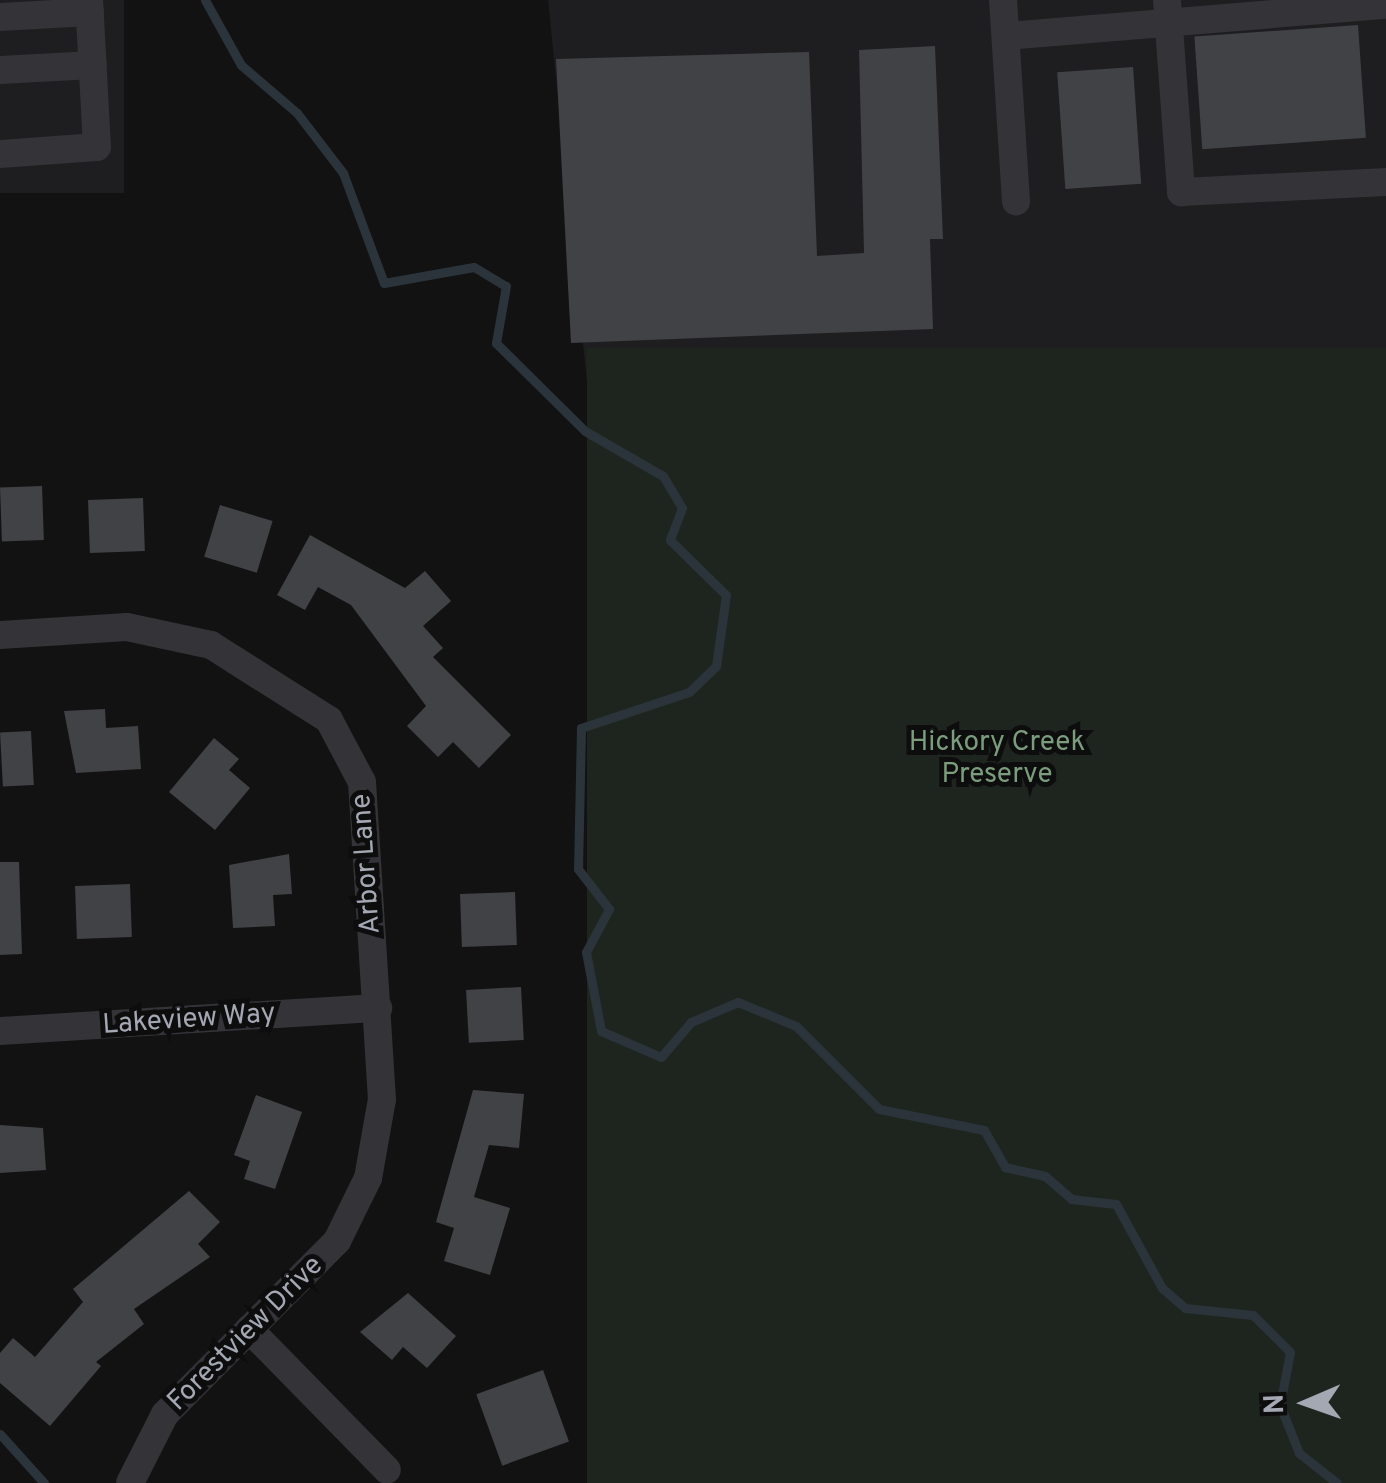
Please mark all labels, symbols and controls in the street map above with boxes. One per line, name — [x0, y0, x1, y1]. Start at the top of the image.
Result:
park label: Hickory Creek Preserve — [909, 726, 1085, 792]
street label: Arbor Lane — [345, 793, 389, 935]
street label: Lakeview Way — [101, 997, 277, 1043]
street label: Forestview Drive — [161, 1249, 331, 1419]
north arrow — [1256, 1353, 1356, 1453]
text: N — [1258, 1393, 1294, 1415]

